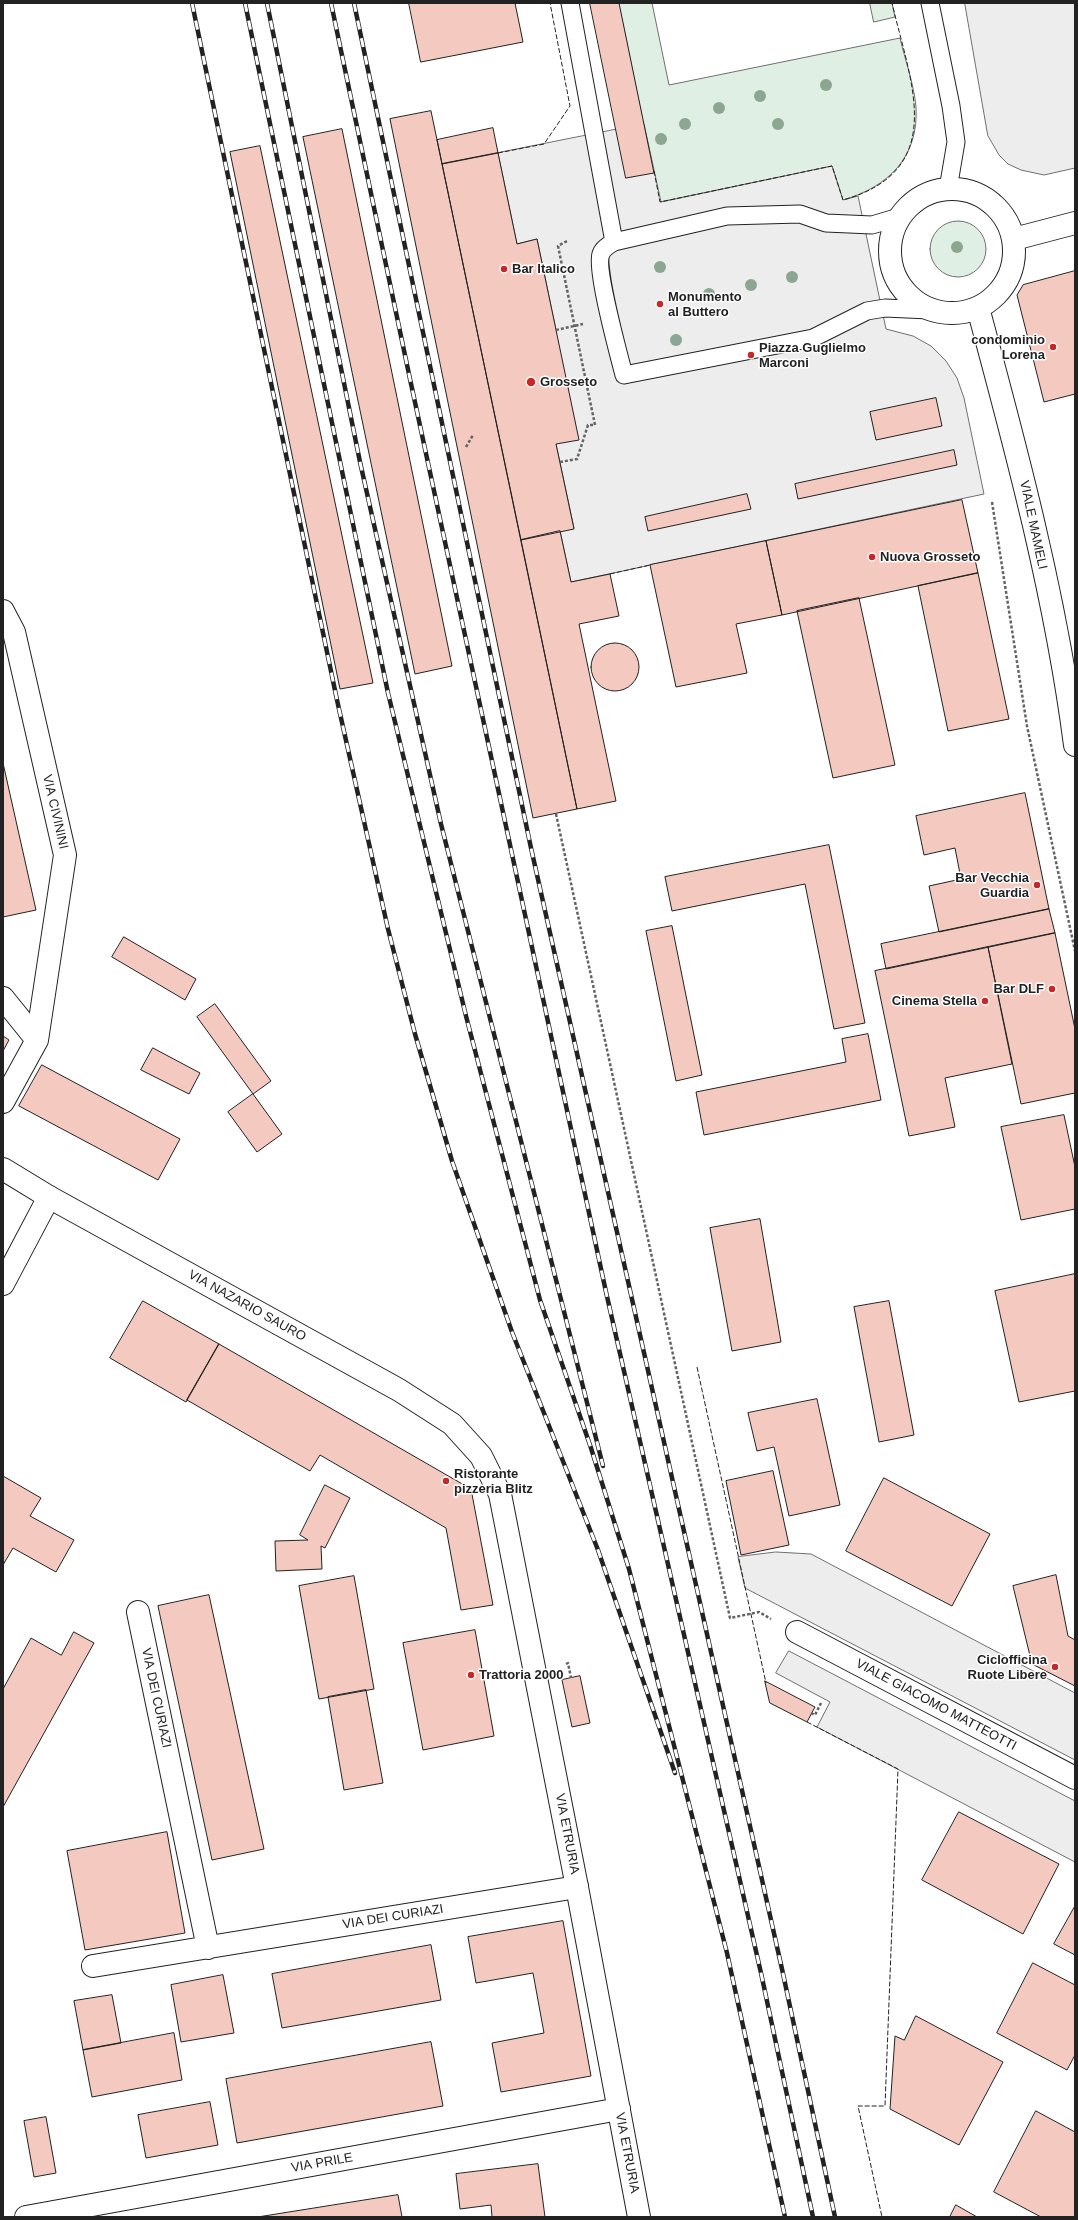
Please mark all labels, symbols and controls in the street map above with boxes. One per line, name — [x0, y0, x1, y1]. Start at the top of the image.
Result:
place label: Bar Italico — [512, 261, 575, 277]
marker: Bar Italico — [499, 264, 509, 274]
place label: Monumento al Buttero — [668, 289, 742, 320]
marker: Monumento al Buttero — [655, 299, 665, 309]
place label: condominio Lorena — [971, 332, 1045, 363]
place label: Piazza Guglielmo Marconi — [759, 340, 866, 371]
marker: condominio Lorena — [1048, 342, 1058, 352]
marker: Piazza Guglielmo Marconi — [746, 350, 756, 360]
place label: Grosseto — [540, 374, 597, 390]
marker: Grosseto — [525, 376, 537, 388]
street label: VIALE MAMELI — [1016, 479, 1050, 571]
place label: Nuova Grosseto — [880, 549, 980, 565]
marker: Nuova Grosseto — [867, 552, 877, 562]
street label: VIA CIVININI — [39, 773, 71, 851]
place label: Bar Vecchia Guardia — [955, 870, 1029, 901]
marker: Bar Vecchia Guardia — [1032, 880, 1042, 890]
place label: Bar DLF — [993, 981, 1044, 997]
marker: Bar DLF — [1047, 984, 1057, 994]
place label: Cinema Stella — [892, 993, 977, 1009]
marker: Cinema Stella — [980, 996, 990, 1006]
street label: VIA NAZARIO SAURO — [185, 1267, 309, 1345]
place label: Ristorante pizzeria Blitz — [454, 1466, 533, 1497]
marker: Ristorante pizzeria Blitz — [441, 1476, 451, 1486]
street label: VIA DEI CURIAZI — [138, 1647, 174, 1749]
place label: Ciclofficina Ruote Libere — [968, 1652, 1047, 1683]
street label: VIALE GIACOMO MATTEOTTI — [853, 1656, 1019, 1754]
marker: Ciclofficina Ruote Libere — [1050, 1662, 1060, 1672]
place label: Trattoria 2000 — [479, 1667, 564, 1683]
marker: Trattoria 2000 — [466, 1670, 476, 1680]
street label: VIA ETRURIA — [552, 1792, 582, 1876]
street label: VIA DEI CURIAZI — [341, 1901, 445, 1933]
street label: VIA ETRURIA — [612, 2111, 642, 2195]
street label: VIA PRILE — [290, 2150, 354, 2176]

